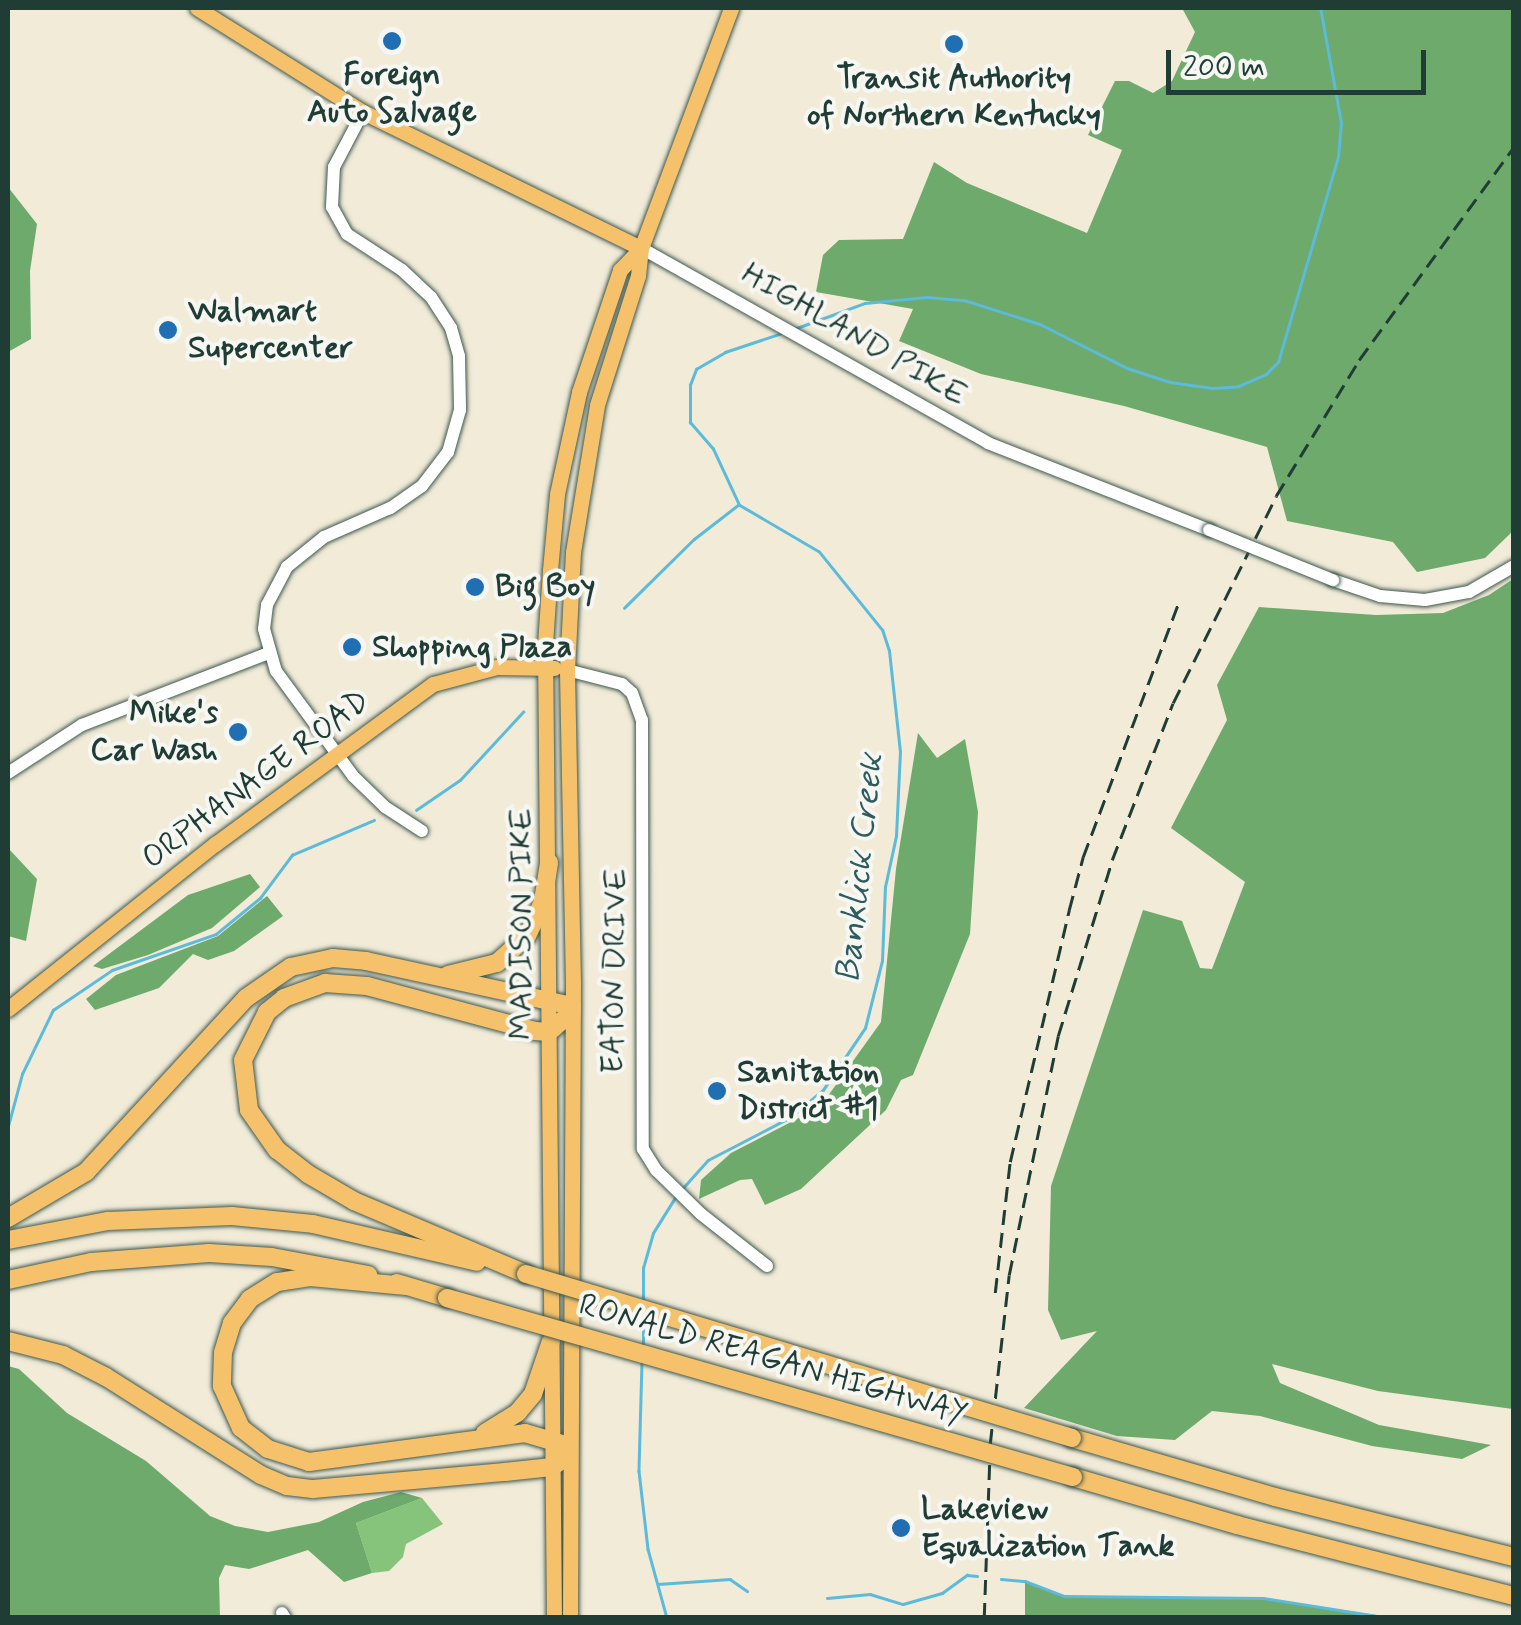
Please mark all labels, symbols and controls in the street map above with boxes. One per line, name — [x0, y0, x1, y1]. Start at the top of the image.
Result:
marker: Foreign Auto Salvage — [381, 30, 403, 52]
scale bar — [1171, 30, 1431, 92]
marker: Transit Authority of Northern Kentucky — [943, 33, 965, 55]
text: 200 m — [1183, 48, 1265, 87]
place label: Foreign Auto Salvage — [307, 57, 477, 132]
place label: Transit Authority of Northern Kentucky — [805, 60, 1103, 135]
street label: HIGHLAND PIKE — [734, 255, 974, 415]
place label: Walmart Supercenter — [188, 293, 353, 368]
marker: Walmart Supercenter — [157, 319, 179, 341]
place label: Big Boy — [495, 568, 596, 606]
marker: Big Boy — [464, 576, 486, 598]
place label: Shopping Plaza — [372, 628, 575, 666]
marker: Shopping Plaza — [341, 636, 363, 658]
street label: ORPHANAGE ROAD — [136, 683, 376, 877]
place label: Mike's Car Wash — [85, 695, 218, 770]
marker: Mike's Car Wash — [227, 721, 249, 743]
water label: Banklick Creek — [827, 752, 893, 984]
street label: MADISON PIKE — [503, 806, 541, 1042]
street label: EATON DRIVE — [594, 867, 636, 1075]
place label: Sanitation District #1 — [737, 1054, 879, 1129]
marker: Sanitation District #1 — [706, 1080, 728, 1102]
street label: RONALD REAGAN HIGHWAY — [573, 1286, 973, 1434]
place label: Lakeview Equalization Tank — [921, 1491, 1160, 1566]
marker: Lakeview Equalization Tank — [890, 1517, 912, 1539]

